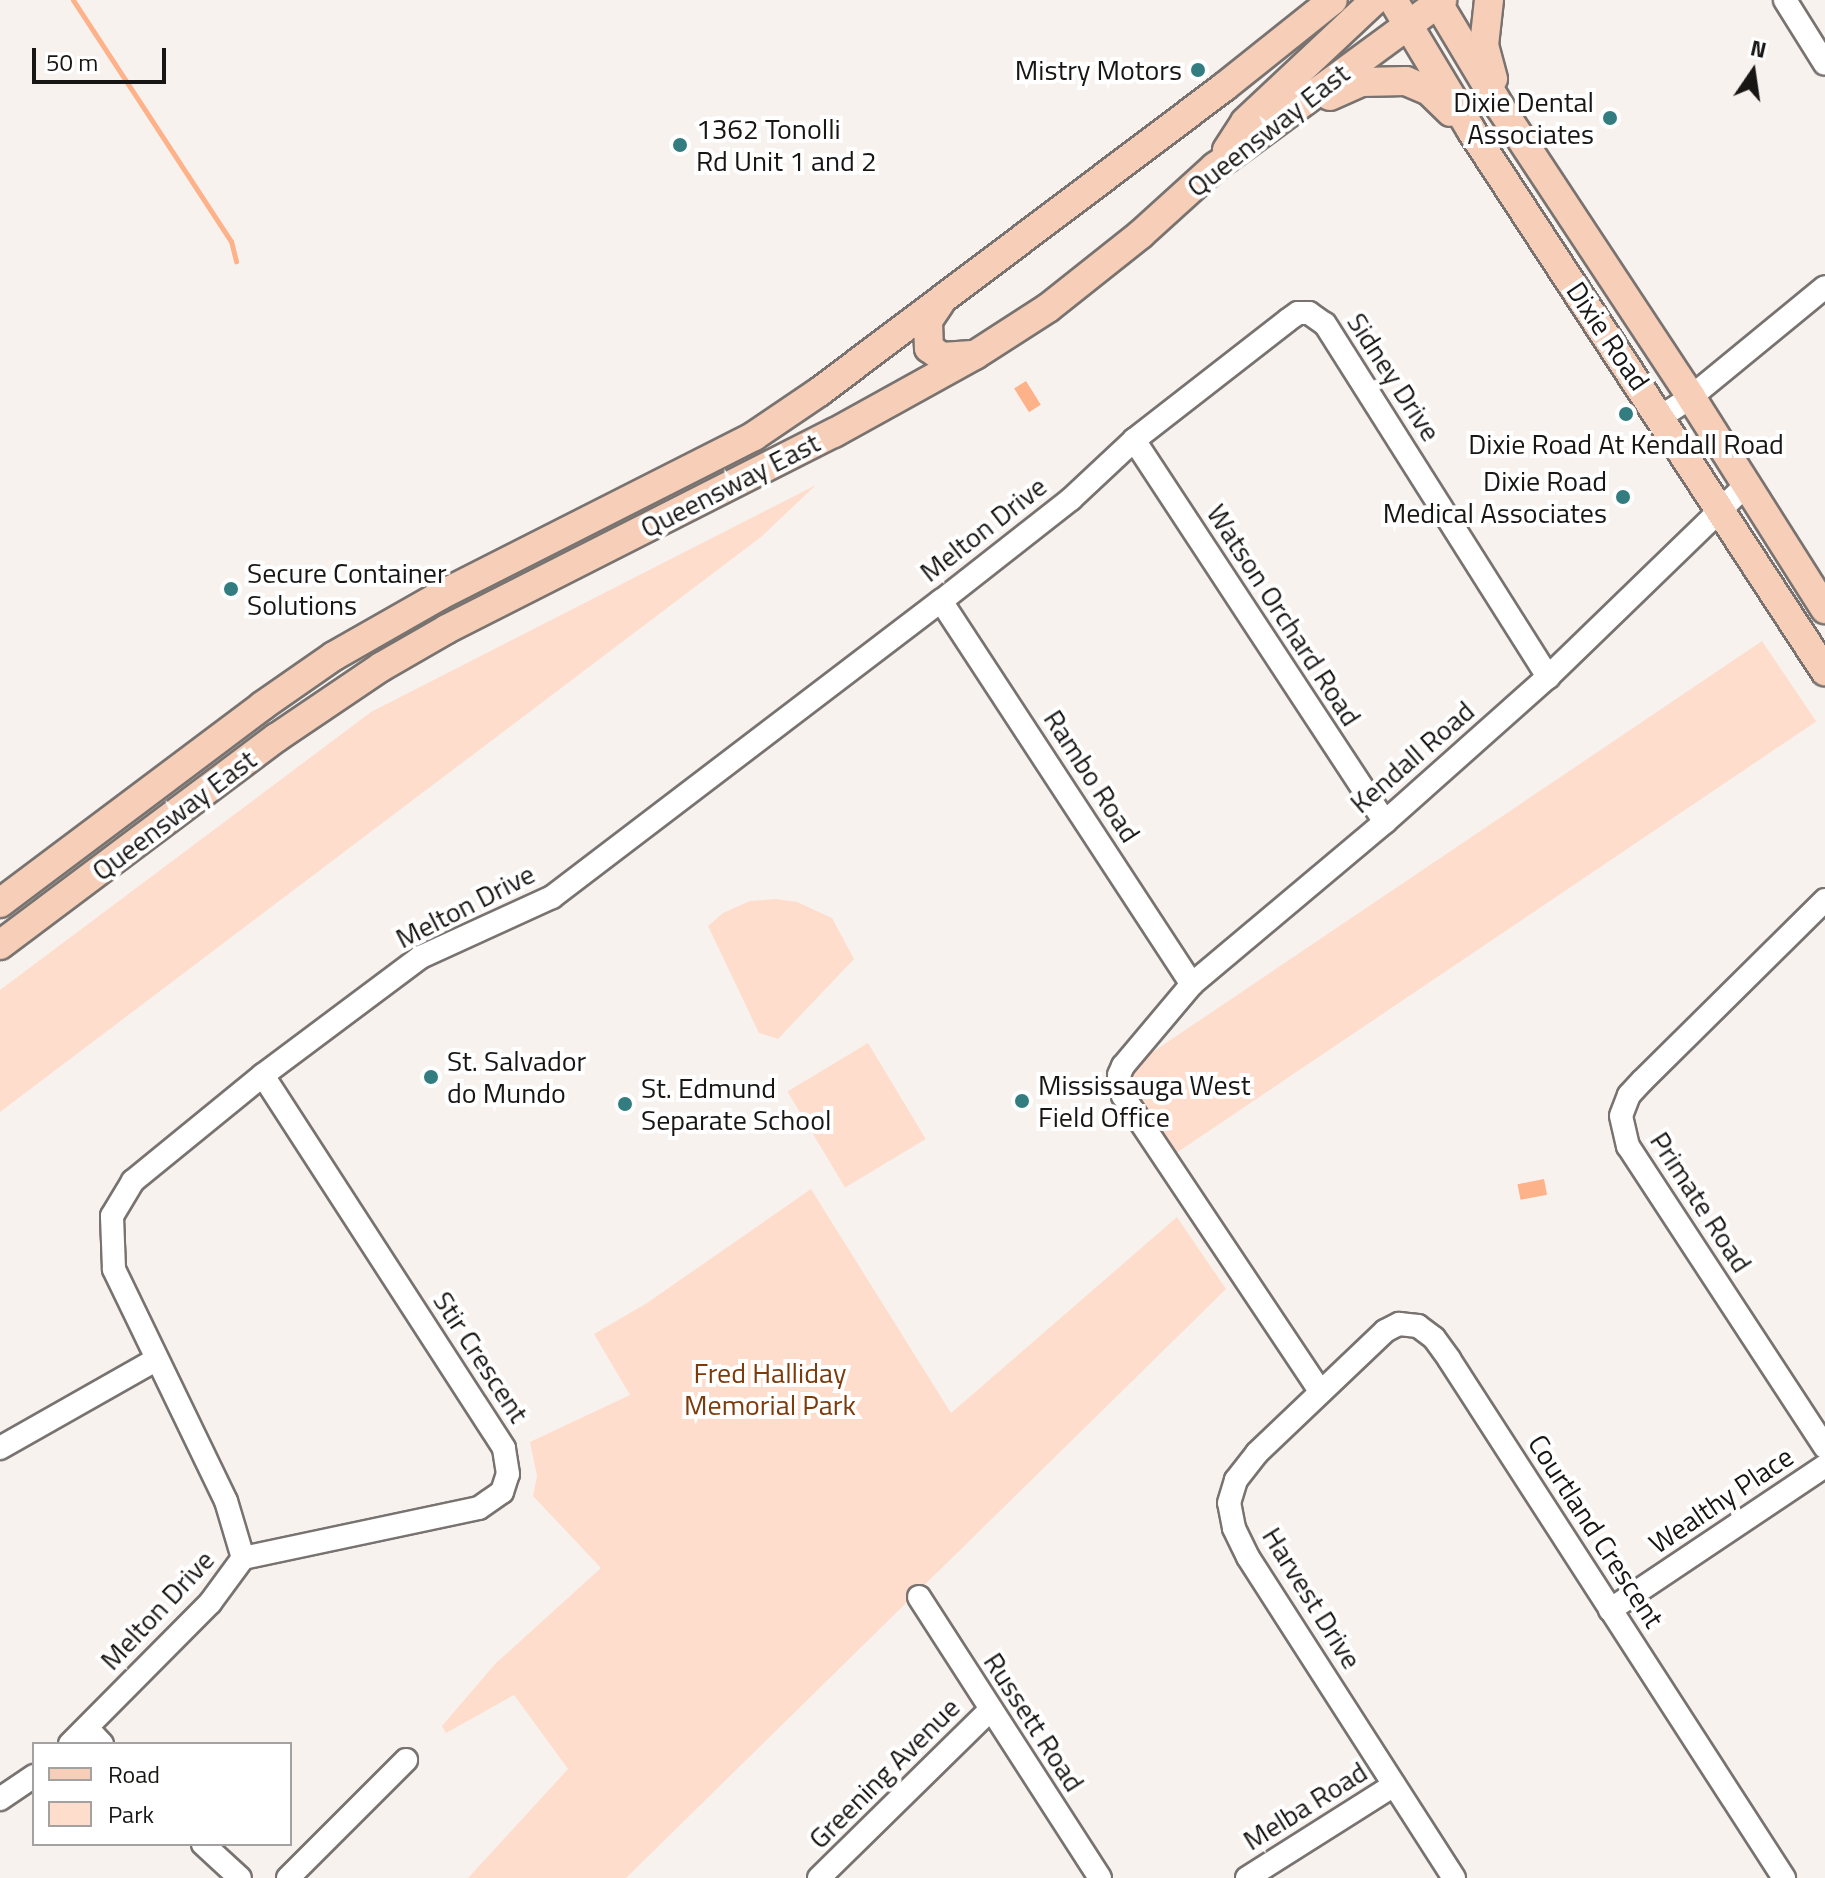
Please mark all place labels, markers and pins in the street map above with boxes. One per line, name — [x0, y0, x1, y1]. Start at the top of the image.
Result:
place label: Mistry Motors — [1015, 53, 1182, 87]
marker: Mistry Motors — [1189, 61, 1207, 79]
place label: Dixie Dental Associates — [1453, 85, 1594, 151]
marker: Dixie Dental Associates — [1601, 109, 1619, 127]
place label: 1362 Tonolli Rd Unit 1 and 2 — [696, 112, 877, 178]
marker: 1362 Tonolli Rd Unit 1 and 2 — [671, 136, 689, 154]
marker: Dixie Road At Kendall Road — [1617, 405, 1635, 423]
place label: Dixie Road At Kendall Road — [1468, 427, 1784, 461]
place label: Dixie Road Medical Associates — [1383, 464, 1607, 530]
marker: Dixie Road Medical Associates — [1614, 488, 1632, 506]
place label: Secure Container Solutions — [247, 556, 447, 622]
marker: Secure Container Solutions — [222, 580, 240, 598]
place label: St. Salvador do Mundo — [447, 1044, 586, 1110]
marker: St. Salvador do Mundo — [422, 1068, 440, 1086]
place label: Mississauga West Field Office — [1038, 1068, 1251, 1134]
place label: St. Edmund Separate School — [641, 1071, 831, 1137]
marker: Mississauga West Field Office — [1013, 1092, 1031, 1110]
marker: St. Edmund Separate School — [616, 1095, 634, 1113]

